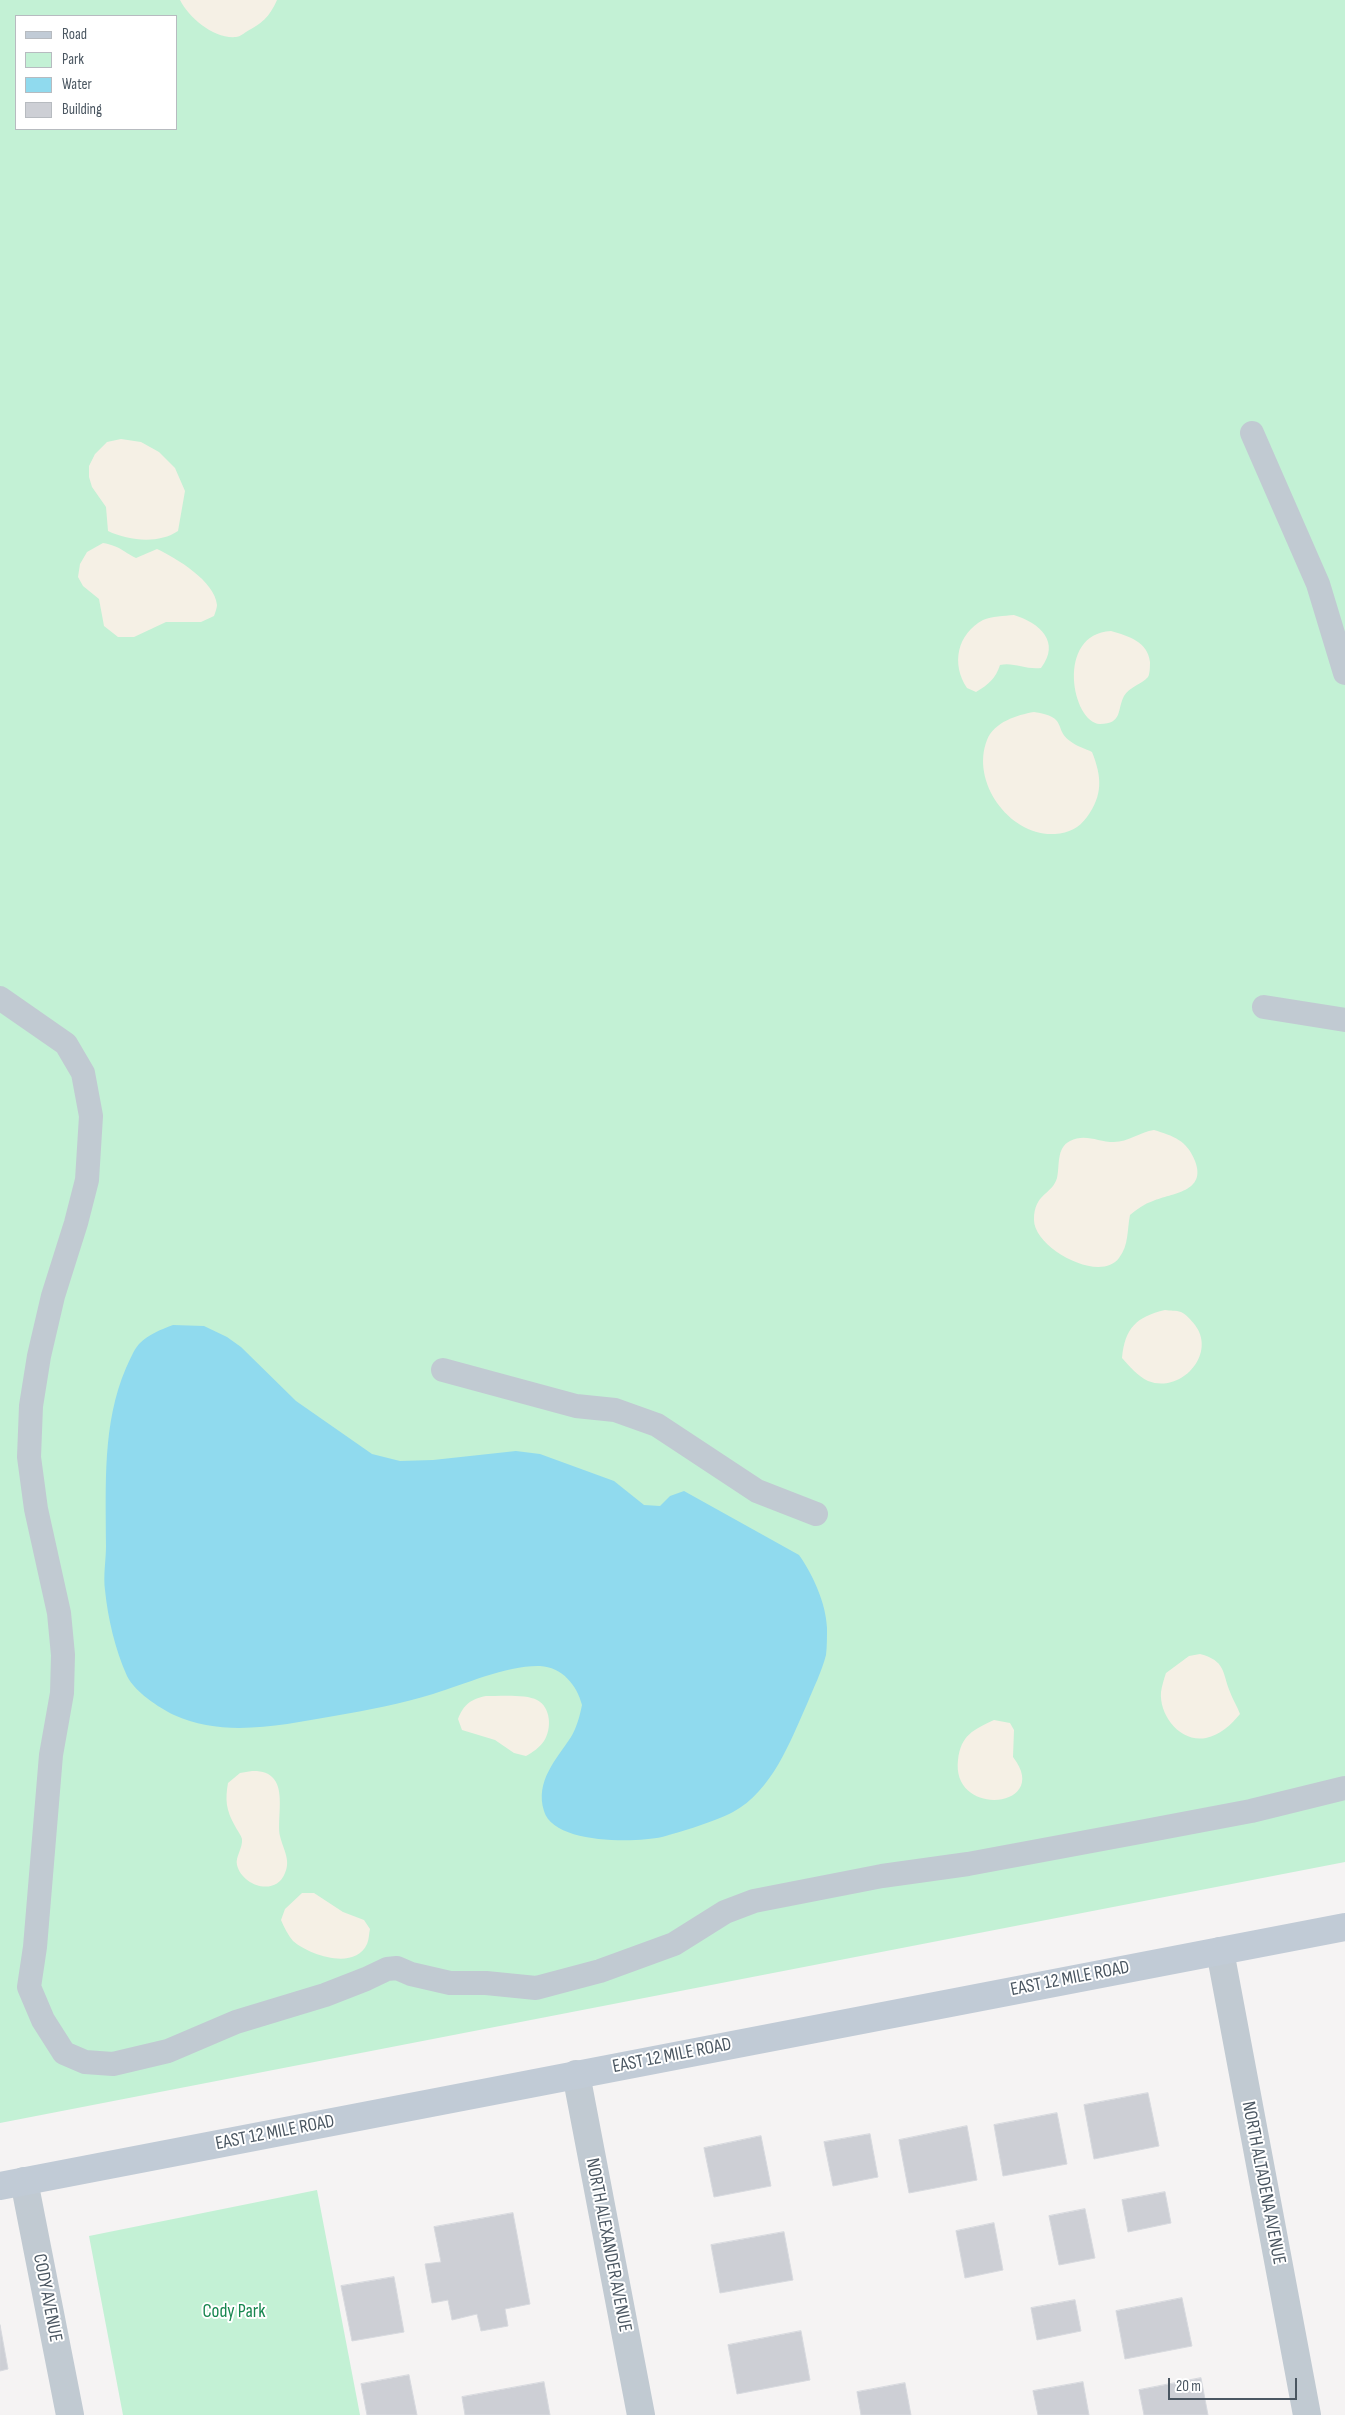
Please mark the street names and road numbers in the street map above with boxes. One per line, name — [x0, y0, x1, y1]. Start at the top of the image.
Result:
street label: EAST 12 MILE ROAD — [1009, 1956, 1131, 2002]
street label: EAST 12 MILE ROAD — [611, 2033, 733, 2079]
street label: NORTH ALTADENA AVENUE — [1236, 2099, 1290, 2267]
street label: EAST 12 MILE ROAD — [214, 2110, 336, 2156]
street label: NORTH ALEXANDER AVENUE — [580, 2156, 636, 2334]
street label: CODY AVENUE — [27, 2252, 67, 2344]

